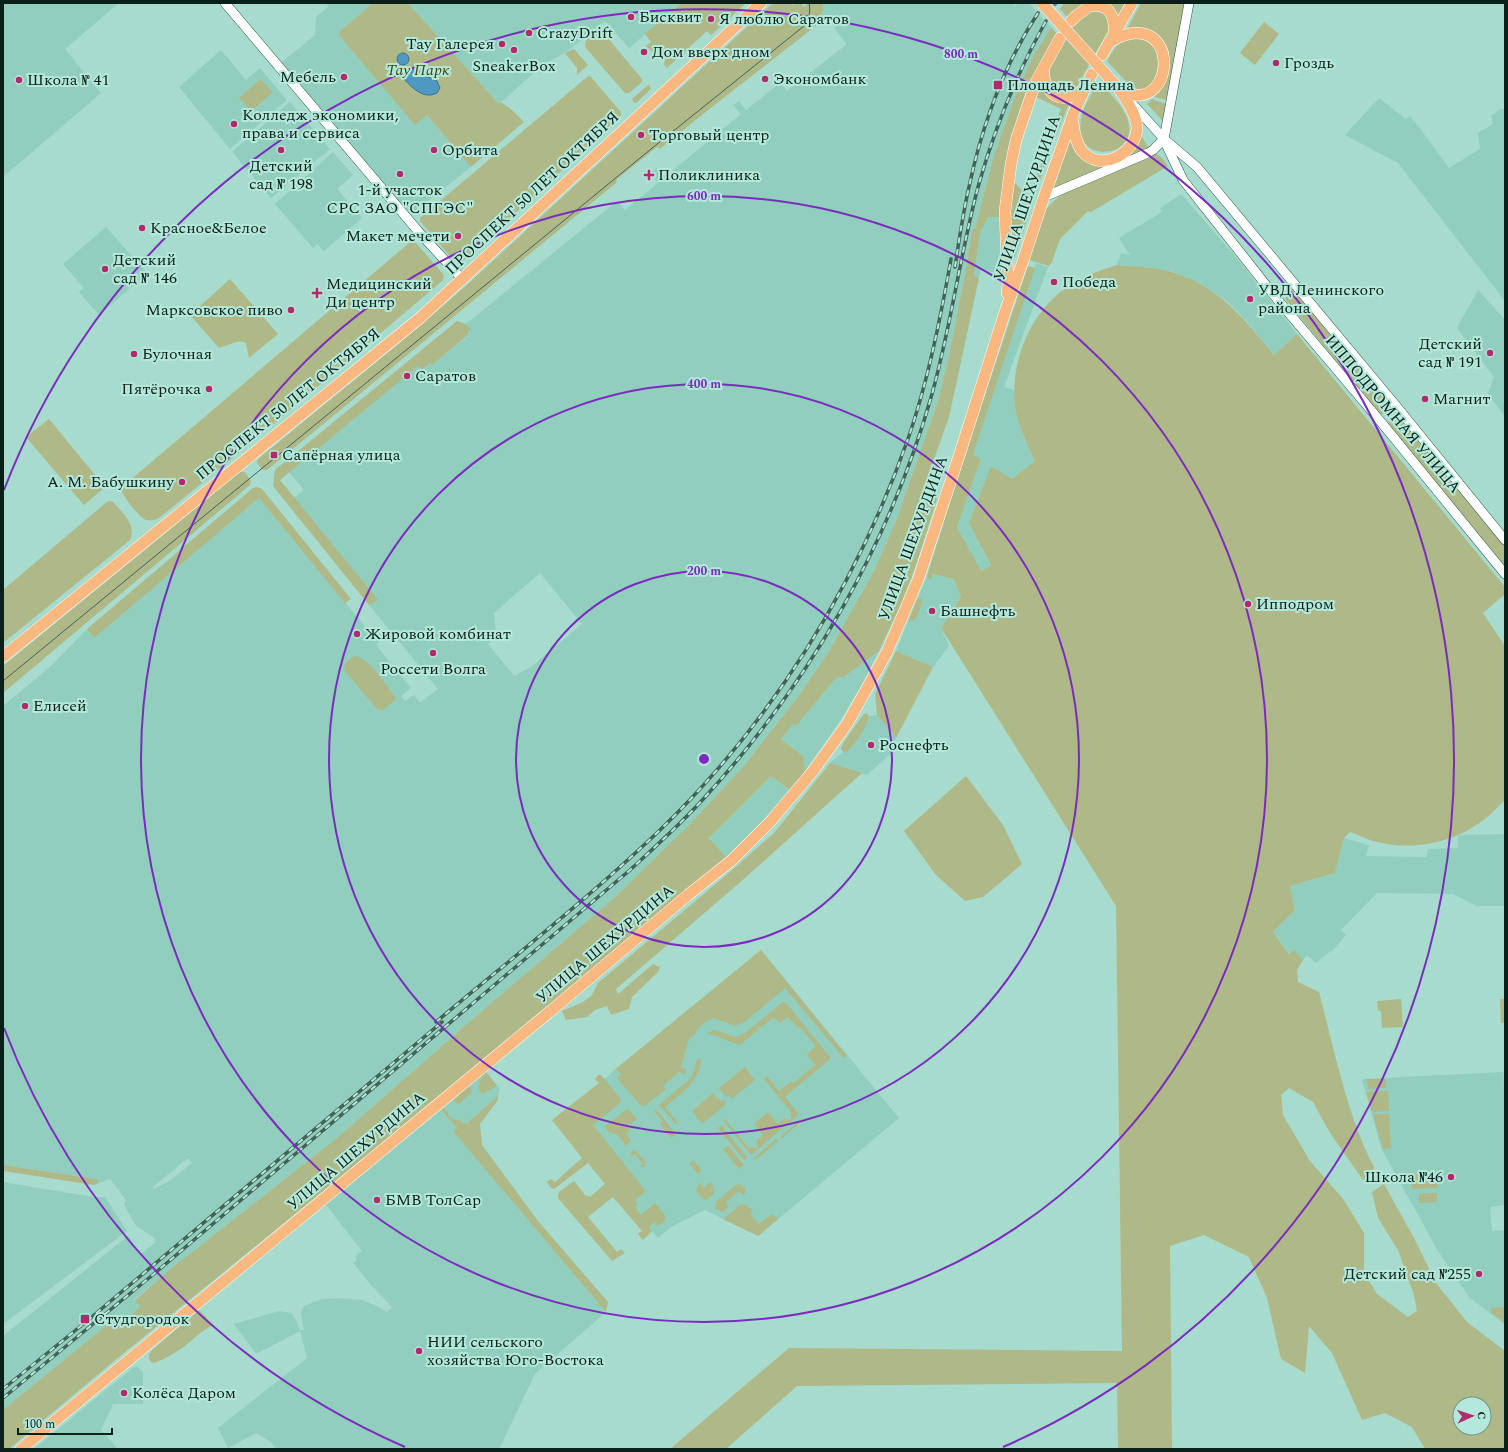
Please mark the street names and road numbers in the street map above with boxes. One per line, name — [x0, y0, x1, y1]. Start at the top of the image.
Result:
street label: ПРОСПЕКТ 50 ЛЕТ ОКТЯБРЯ — [439, 105, 625, 281]
street label: УЛИЦА ШЕХУРДИНА — [987, 112, 1067, 284]
street label: ПРОСПЕКТ 50 ЛЕТ ОКТЯБРЯ — [191, 322, 385, 486]
street label: ИППОДРОМНАЯ УЛИЦА — [1319, 329, 1467, 499]
street label: УЛИЦА ШЕХУРДИНА — [872, 452, 954, 624]
street label: УЛИЦА ШЕХУРДИНА — [531, 879, 679, 1009]
street label: УЛИЦА ШЕХУРДИНА — [282, 1086, 430, 1216]

